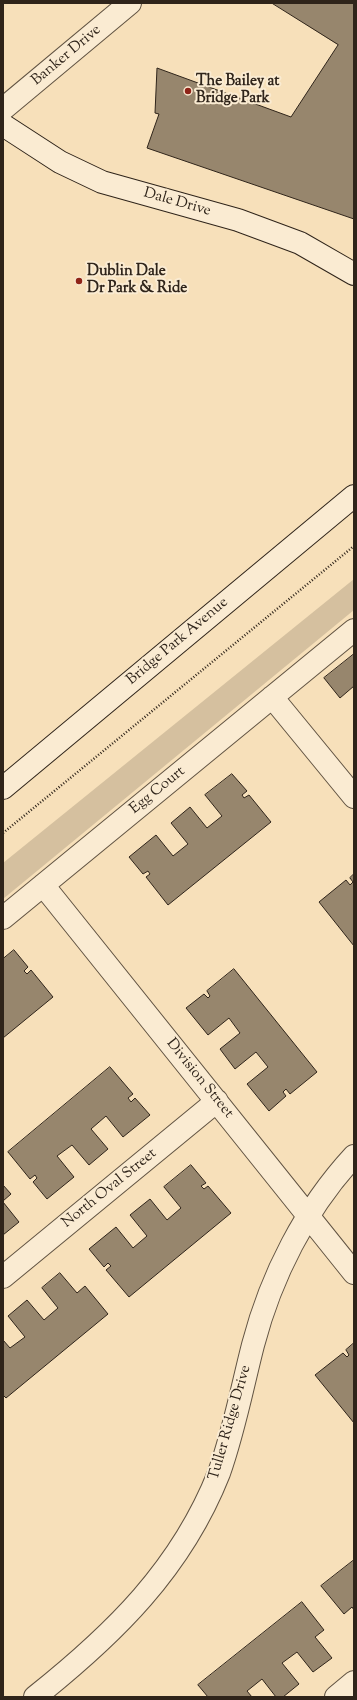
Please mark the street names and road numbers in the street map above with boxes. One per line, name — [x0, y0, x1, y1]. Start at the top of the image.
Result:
street label: Banker Drive — [29, 22, 105, 90]
street label: Dale Drive — [141, 185, 213, 221]
street label: Bridge Park Avenue — [124, 594, 232, 690]
street label: Egg Court — [127, 763, 189, 819]
street label: Division Street — [161, 1036, 237, 1122]
street label: North Oval Street — [59, 1145, 161, 1233]
street label: Tuller Ridge Drive — [206, 1363, 256, 1483]

